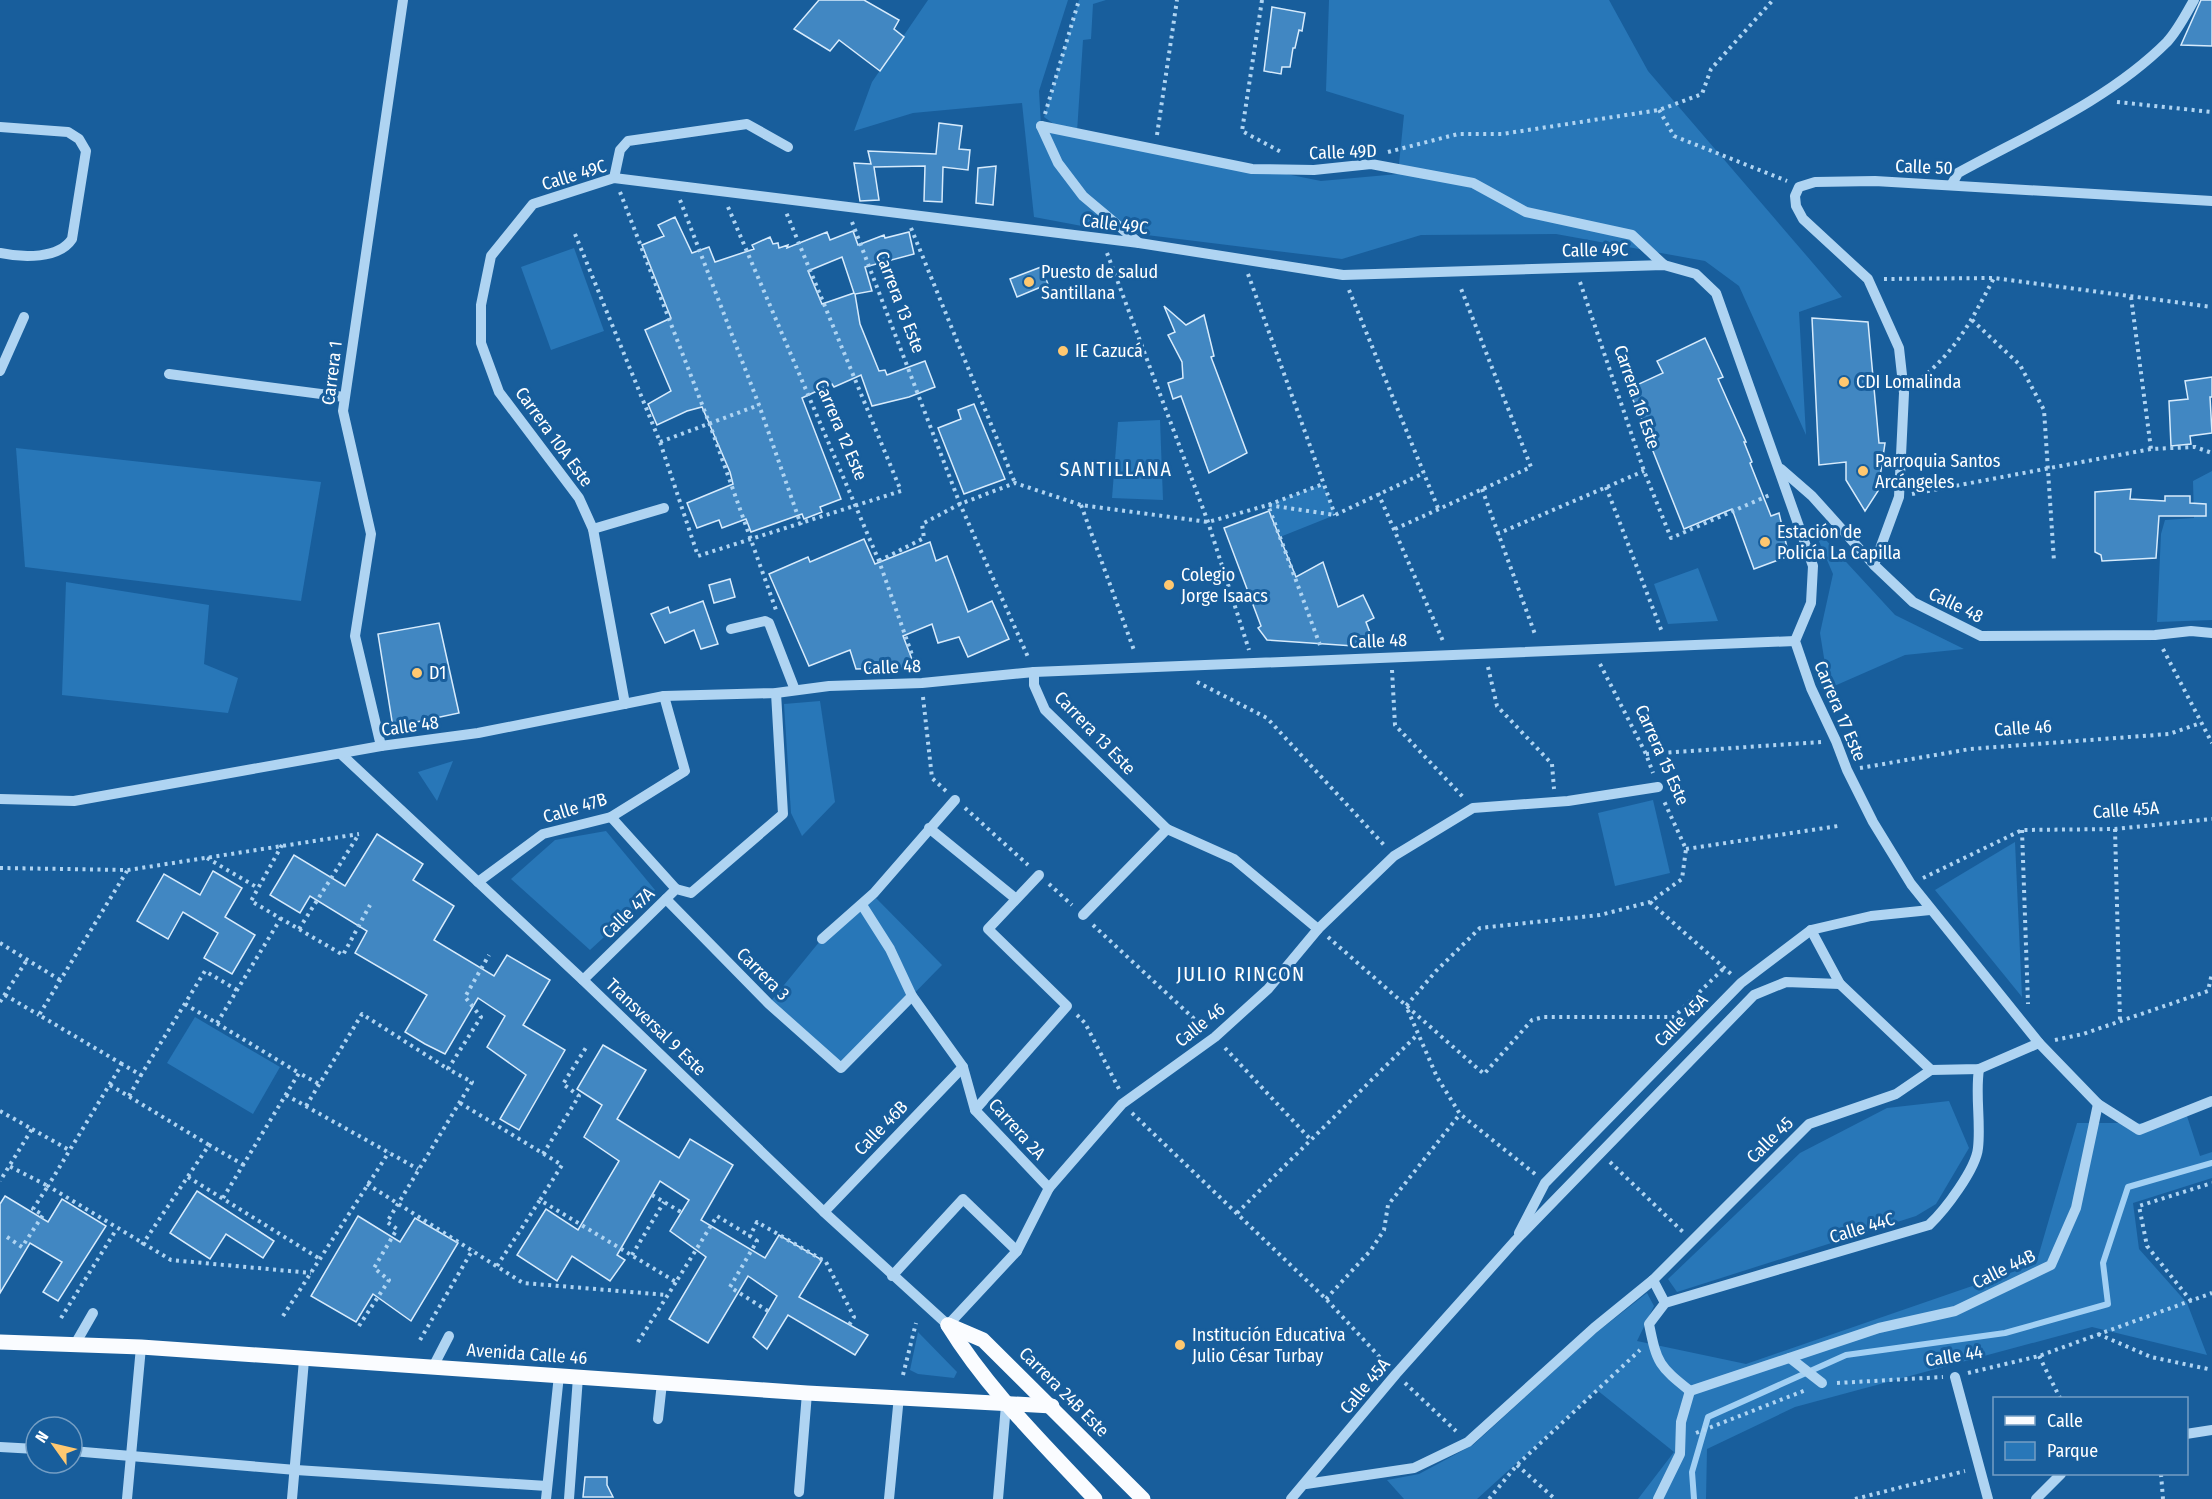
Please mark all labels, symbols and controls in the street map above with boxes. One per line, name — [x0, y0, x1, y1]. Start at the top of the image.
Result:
street label: Calle 49D — [1309, 140, 1377, 164]
street label: Calle 49C — [539, 155, 609, 195]
street label: Calle 50 — [1895, 155, 1953, 179]
street label: Calle 49C — [1081, 209, 1149, 239]
street label: Calle 49C — [1562, 238, 1628, 262]
street label: Carrera 13 Este — [870, 248, 930, 356]
place label: Puesto de salud Santillana — [1041, 261, 1158, 304]
marker: Puesto de salud Santillana — [1022, 275, 1036, 289]
street label: Carrera 1 — [317, 340, 347, 406]
place label: IE Cazucá — [1075, 340, 1143, 362]
street label: Carrera 16 Este — [1609, 342, 1665, 452]
marker: IE Cazucá — [1056, 344, 1070, 358]
place label: CDI Lomalinda — [1856, 371, 1961, 393]
marker: CDI Lomalinda — [1837, 375, 1851, 389]
street label: Carrera 12 Este — [810, 376, 872, 484]
street label: Carrera 10A Este — [510, 383, 598, 491]
place label: Parroquia Santos Arcángeles — [1875, 450, 2001, 493]
district label: SANTILLANA — [1060, 457, 1172, 481]
marker: Parroquia Santos Arcángeles — [1856, 464, 1870, 478]
place label: Estación de Policía La Capilla — [1777, 521, 1901, 564]
marker: Estación de Policía La Capilla — [1758, 535, 1772, 549]
place label: Colegio Jorge Isaacs — [1181, 564, 1268, 607]
marker: Colegio Jorge Isaacs — [1162, 578, 1176, 592]
street label: Calle 48 — [1925, 582, 1987, 628]
street label: Calle 48 — [1349, 629, 1407, 653]
street label: Calle 48 — [863, 655, 921, 679]
street label: Carrera 17 Este — [1809, 658, 1871, 764]
place label: D1 — [429, 662, 446, 684]
marker: D1 — [410, 666, 424, 680]
street label: Carrera 13 Este — [1050, 687, 1140, 779]
street label: Carrera 15 Este — [1630, 701, 1694, 809]
street label: Calle 48 — [380, 711, 440, 741]
street label: Calle 46 — [1993, 715, 2053, 741]
street label: Calle 47B — [540, 788, 610, 828]
street label: Calle 45A — [2092, 797, 2160, 823]
street label: Calle 47A — [597, 882, 659, 943]
street label: Carrera 3 — [732, 943, 794, 1005]
district label: JULIO RINCON — [1176, 962, 1306, 986]
street label: Transversal 9 Este — [601, 974, 711, 1080]
street label: Calle 45A — [1650, 988, 1713, 1051]
street label: Calle 46 — [1171, 998, 1229, 1052]
street label: Carrera 2A — [984, 1094, 1051, 1165]
street label: Calle 46B — [850, 1096, 913, 1160]
street label: Calle 45 — [1742, 1112, 1798, 1168]
street label: Calle 44C — [1827, 1208, 1897, 1248]
street label: Calle 44B — [1969, 1244, 2039, 1294]
place label: Institución Educativa Julio César Turbay — [1192, 1324, 1346, 1367]
marker: Institución Educativa Julio César Turbay — [1173, 1338, 1187, 1352]
street label: Avenida Calle 46 — [466, 1339, 588, 1369]
street label: Calle 44 — [1924, 1341, 1984, 1371]
street label: Carrera 24B Este — [1014, 1342, 1114, 1442]
street label: Calle 45A — [1335, 1353, 1395, 1419]
legend — [1993, 1397, 2188, 1475]
text: Calle — [2047, 1410, 2083, 1432]
north arrow — [24, 1415, 84, 1475]
text: N — [31, 1428, 53, 1446]
text: Parque — [2047, 1440, 2098, 1462]

